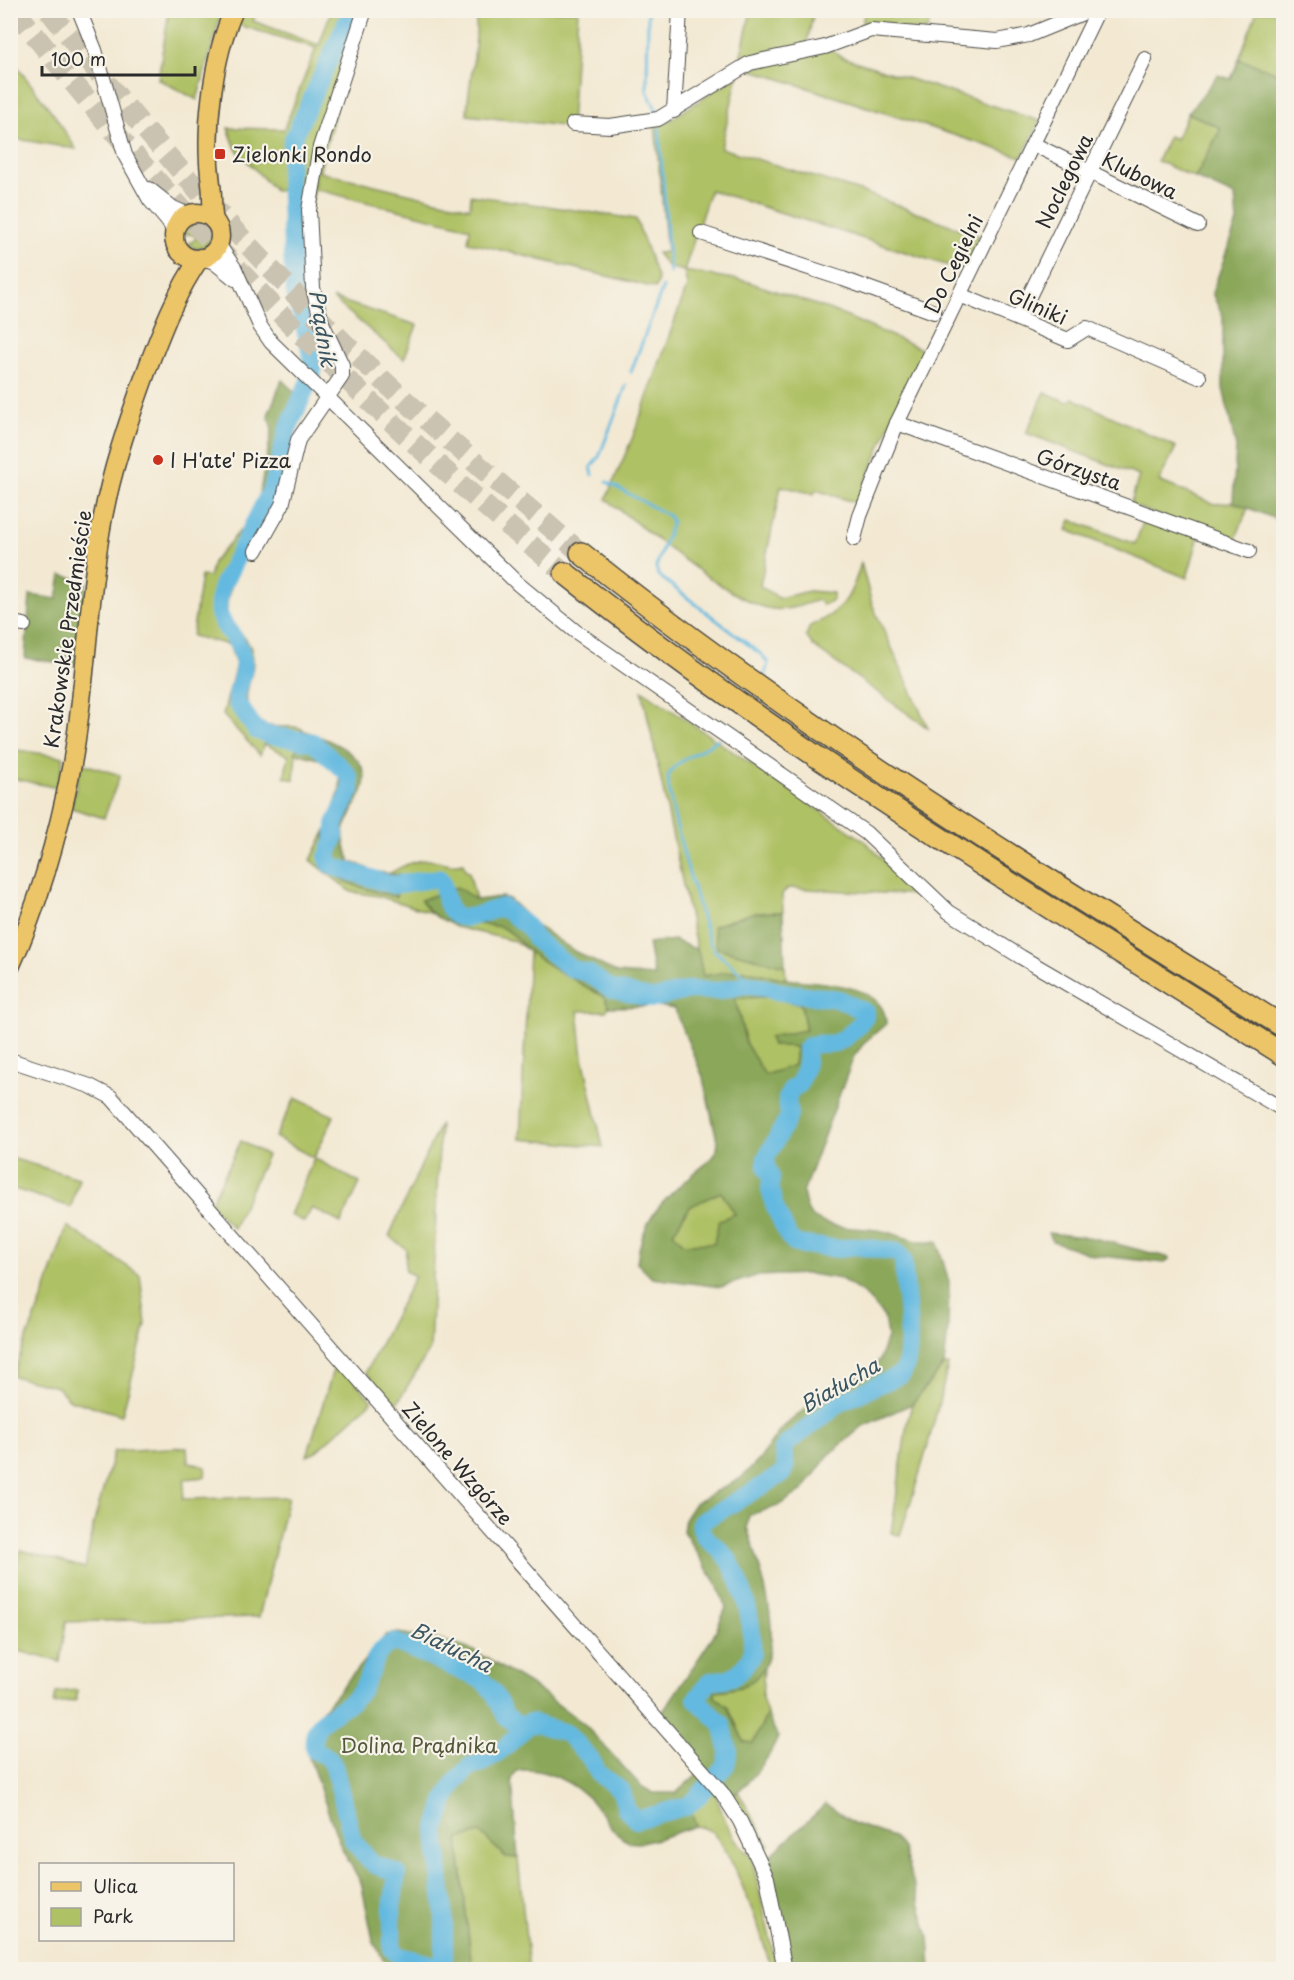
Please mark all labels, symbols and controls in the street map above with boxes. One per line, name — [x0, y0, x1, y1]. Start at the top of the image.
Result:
scale bar — [42, 39, 195, 77]
text: 100 m — [51, 45, 106, 72]
street label: Noclegowa — [1028, 128, 1100, 234]
place label: Zielonki Rondo — [232, 139, 372, 169]
street label: Klubowa — [1097, 144, 1184, 207]
marker: Zielonki Rondo — [213, 147, 227, 161]
street label: Do Cegielni — [916, 209, 990, 319]
street label: Gliniki — [1004, 280, 1072, 332]
water label: Prądnik — [302, 287, 346, 370]
street label: Górzysta — [1033, 441, 1126, 498]
place label: I H'ate' Pizza — [170, 445, 292, 475]
marker: I H'ate' Pizza — [151, 453, 165, 467]
street label: Krakowskie Przedmieście — [35, 508, 99, 750]
water label: Białucha — [793, 1348, 886, 1420]
street label: Zielone Wzgórze — [396, 1394, 520, 1532]
water label: Białucha — [406, 1612, 499, 1680]
park label: Dolina Prądnika — [340, 1730, 498, 1760]
legend — [39, 1863, 234, 1941]
text: Ulica — [93, 1872, 138, 1899]
text: Park — [93, 1902, 133, 1929]

